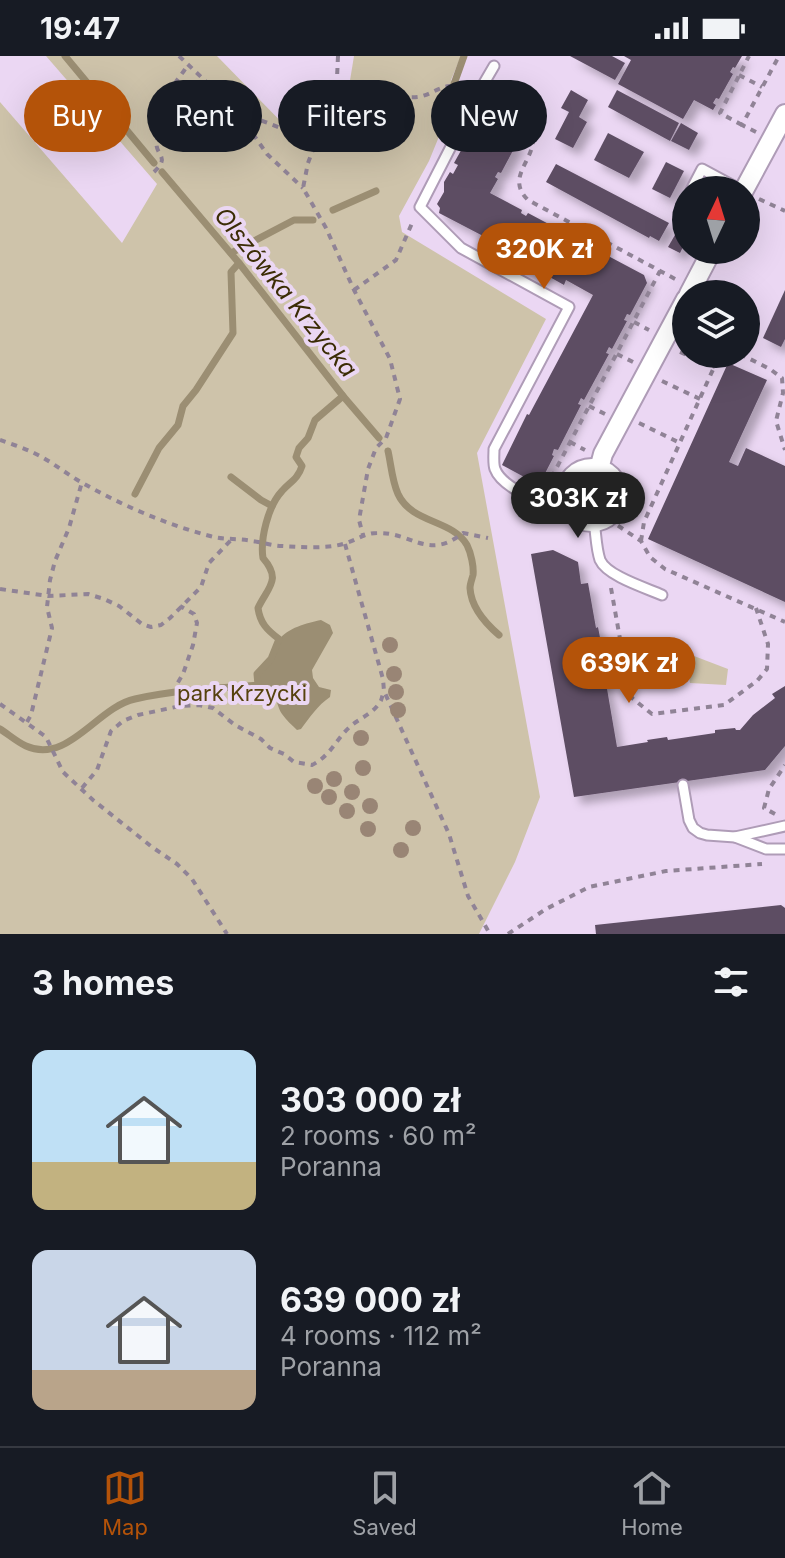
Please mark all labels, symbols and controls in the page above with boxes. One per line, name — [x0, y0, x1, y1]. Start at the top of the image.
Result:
text: 19:47 — [40, 10, 120, 46]
chip: Buy — [24, 80, 131, 152]
chip: Rent — [147, 80, 262, 152]
chip: Filters — [278, 80, 415, 152]
chip: New — [431, 80, 547, 152]
north arrow — [672, 176, 760, 264]
map controls — [672, 176, 760, 368]
water label: Olszówka Krzycka — [209, 201, 363, 383]
pin: 320K zł — [470, 223, 618, 291]
text: 320K zł — [495, 233, 593, 264]
button: layers — [672, 280, 760, 368]
pin: 303K zł — [504, 472, 652, 540]
text: 303K zł — [529, 482, 627, 513]
pin: 639K zł — [555, 637, 703, 705]
text: 639K zł — [580, 647, 678, 678]
park label: park Krzycki — [177, 680, 307, 706]
icon: filters — [709, 960, 753, 1004]
text: 3 homes — [32, 962, 174, 1003]
text: 303 000 zł — [280, 1079, 460, 1120]
icon: home — [96, 1082, 192, 1178]
text: 2 rooms · 60 m² — [280, 1120, 476, 1151]
text: Poranna — [280, 1151, 382, 1182]
text: 639 000 zł — [280, 1279, 460, 1320]
icon: home — [96, 1282, 192, 1378]
text: 4 rooms · 112 m² — [280, 1320, 482, 1351]
text: Poranna — [280, 1351, 382, 1382]
tab: Map — [102, 1466, 148, 1540]
tab: Saved — [352, 1466, 417, 1540]
tab: Home — [621, 1466, 683, 1540]

